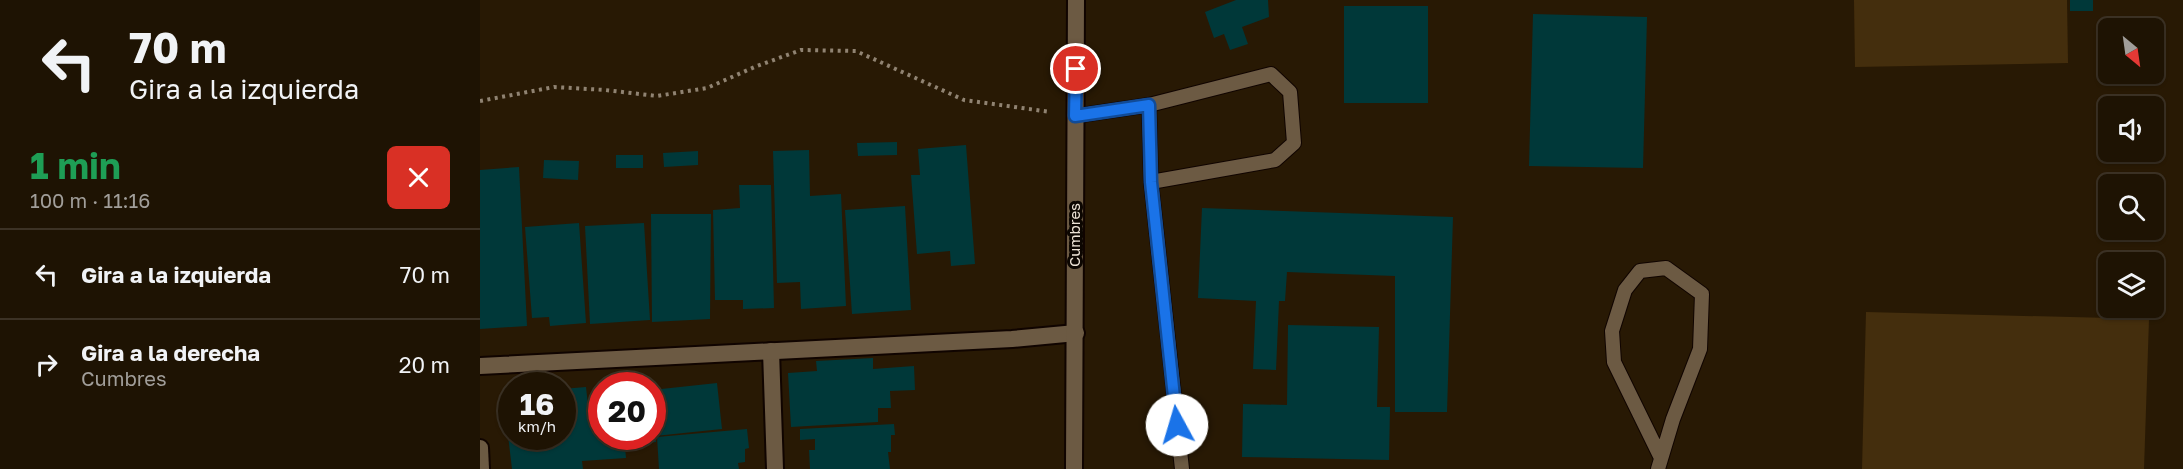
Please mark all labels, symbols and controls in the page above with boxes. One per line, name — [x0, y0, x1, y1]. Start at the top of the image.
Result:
north arrow — [2098, 18, 2164, 84]
map controls — [2098, 18, 2164, 318]
text: 70 m — [129, 22, 226, 72]
icon: left — [30, 24, 108, 102]
pin — [1050, 43, 1101, 94]
icon: arrive — [1059, 52, 1092, 85]
text: Gira a la izquierda — [129, 73, 359, 105]
button: sound — [2098, 96, 2164, 162]
text: 1 min — [30, 144, 121, 187]
button: close — [387, 146, 450, 209]
button: search — [2098, 174, 2164, 240]
text: 100 m · 11:16 — [30, 188, 150, 212]
street label: Cumbres — [1065, 203, 1083, 267]
button: layers — [2098, 252, 2164, 318]
icon: left — [30, 258, 63, 291]
text: Gira a la izquierda — [81, 261, 271, 288]
text: 70 m — [400, 261, 450, 288]
text: Gira a la derecha — [81, 339, 260, 366]
icon: right — [30, 348, 63, 381]
text: 20 m — [399, 351, 450, 378]
text: Cumbres — [81, 366, 167, 390]
speed limit sign: 20 — [588, 372, 666, 450]
text: 16 — [520, 386, 554, 422]
position arrow — [1145, 393, 1209, 457]
text: km/h — [518, 417, 556, 435]

